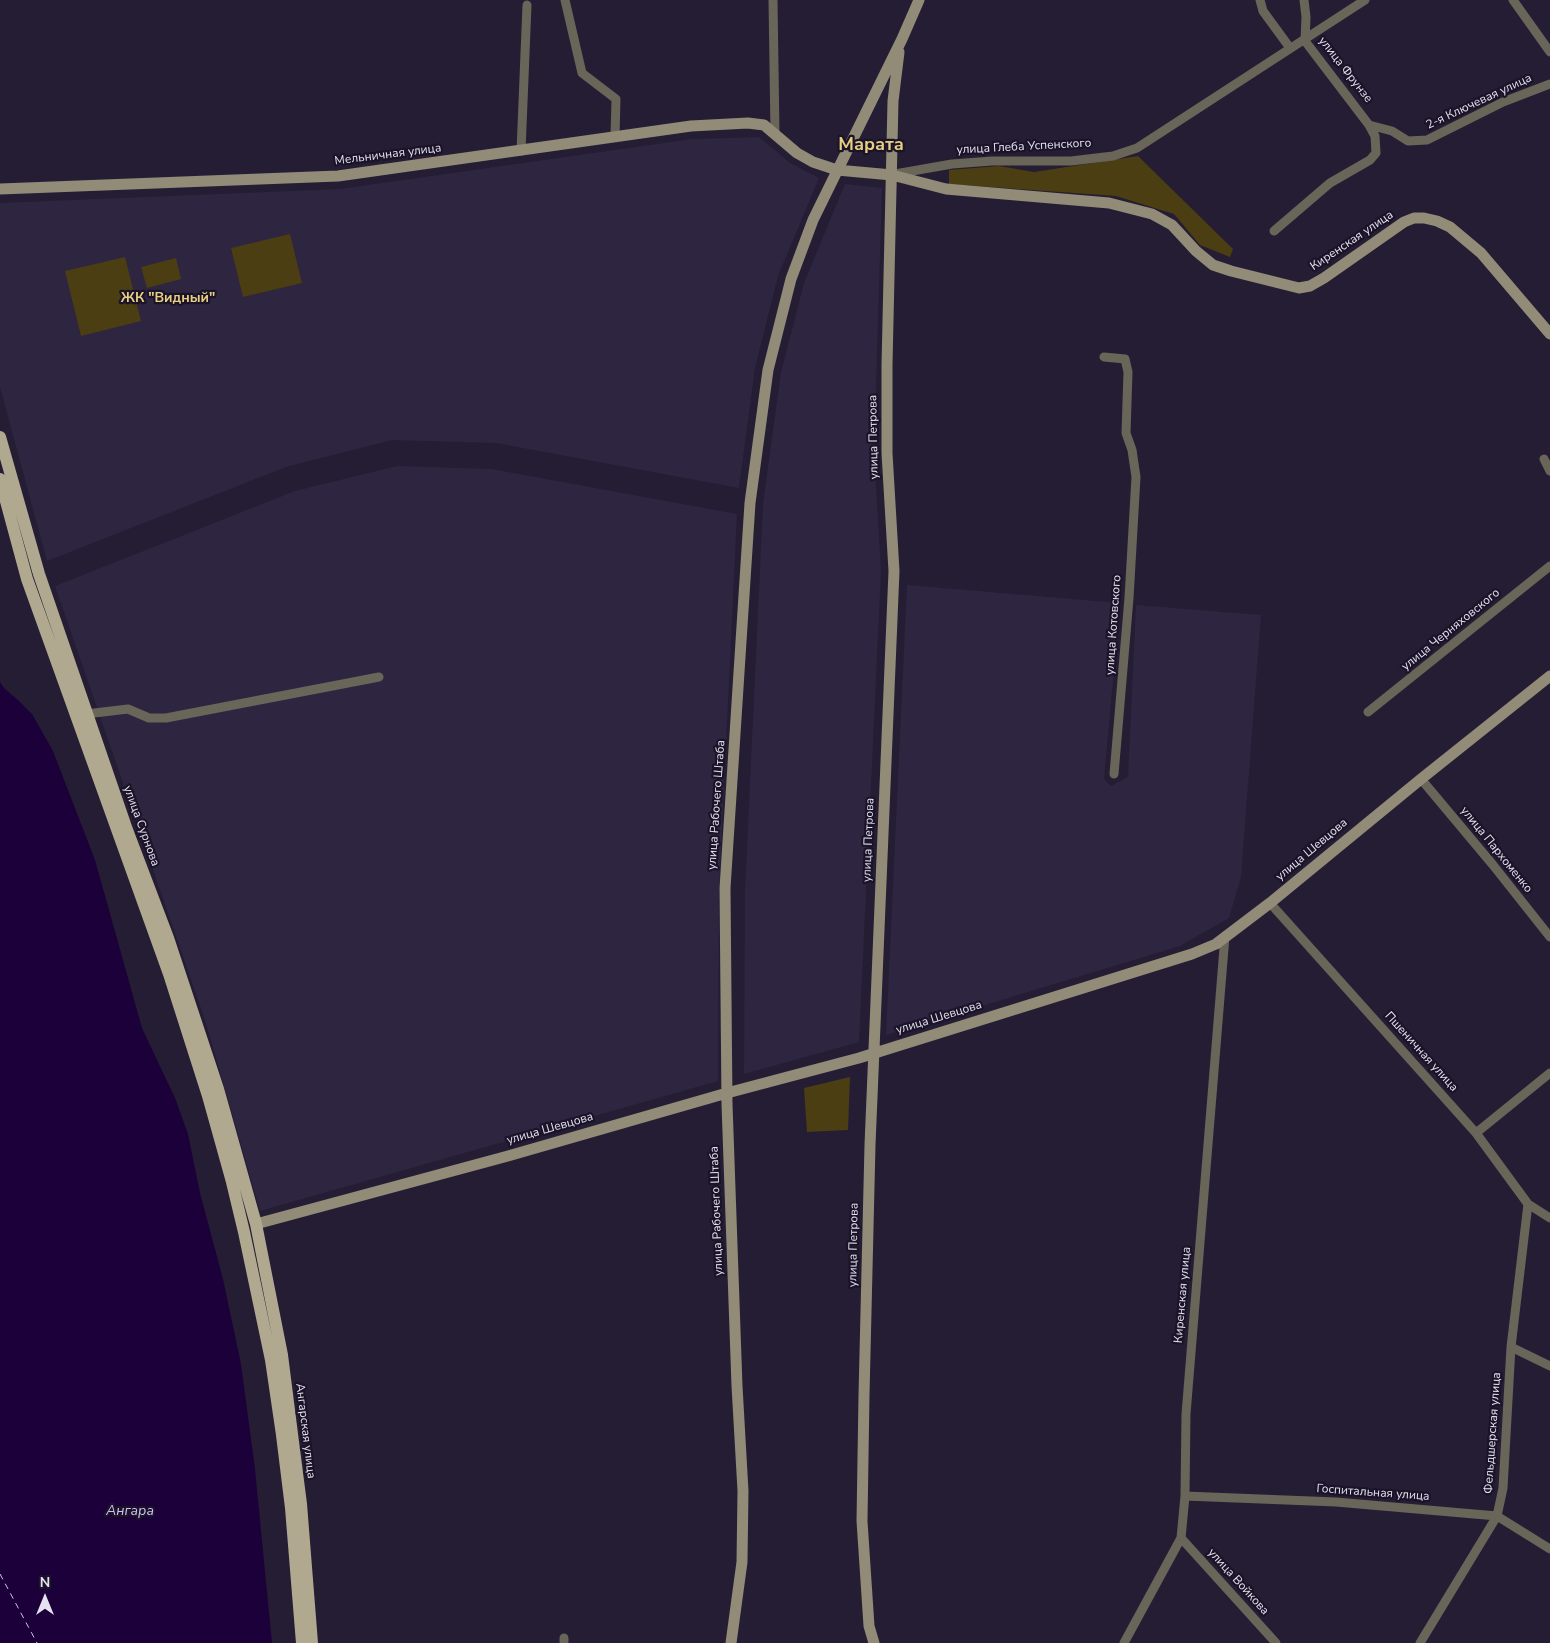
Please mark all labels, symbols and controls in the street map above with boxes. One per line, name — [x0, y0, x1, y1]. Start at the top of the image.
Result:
street label: улица Фрунзе — [1315, 34, 1375, 106]
street label: 2-я Ключевая улица — [1424, 71, 1534, 133]
district label: Марата — [838, 135, 904, 157]
street label: улица Глеба Успенского — [956, 136, 1092, 158]
street label: Мельничная улица — [334, 141, 442, 169]
street label: Киренская улица — [1308, 208, 1396, 274]
district label: ЖК "Видный" — [121, 291, 215, 307]
street label: улица Петрова — [866, 395, 882, 479]
street label: улица Котовского — [1103, 574, 1125, 676]
street label: улица Черняховского — [1399, 586, 1503, 674]
street label: улица Рабочего Штаба — [705, 740, 729, 870]
street label: улица Сурнова — [120, 784, 162, 868]
street label: улица Петрова — [860, 798, 878, 882]
street label: улица Пархоменко — [1457, 804, 1535, 896]
street label: улица Шевцова — [1273, 816, 1351, 884]
street label: улица Шевцова — [894, 998, 984, 1038]
street label: Пшеничная улица — [1381, 1009, 1461, 1095]
street label: улица Шевцова — [505, 1110, 595, 1148]
street label: улица Рабочего Штаба — [708, 1146, 726, 1276]
street label: улица Петрова — [846, 1203, 862, 1287]
street label: Киренская улица — [1172, 1246, 1194, 1344]
street label: Фельдшерская улица — [1482, 1372, 1504, 1494]
street label: Ангарская улица — [292, 1382, 318, 1480]
street label: Госпитальная улица — [1316, 1482, 1430, 1504]
water label: Ангара — [106, 1504, 154, 1520]
street label: улица Войкова — [1204, 1546, 1272, 1618]
north arrow — [20, 1573, 70, 1623]
text: N — [40, 1573, 50, 1592]

